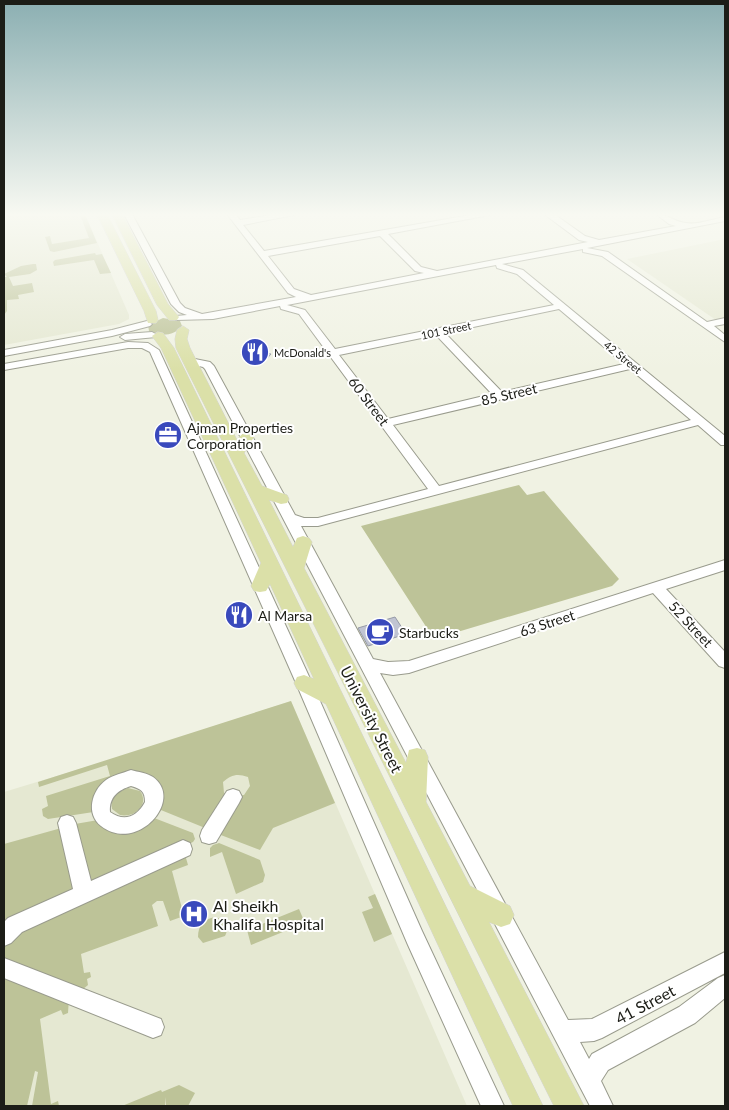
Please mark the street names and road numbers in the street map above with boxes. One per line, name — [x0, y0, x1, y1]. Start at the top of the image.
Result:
street label: 101 Street — [420, 318, 472, 342]
street label: 42 Street — [602, 338, 644, 376]
street label: 60 Street — [345, 373, 393, 429]
street label: 85 Street — [479, 379, 539, 409]
street label: 52 Street — [665, 597, 717, 651]
street label: 63 Street — [517, 606, 577, 640]
street label: University Street — [337, 663, 407, 776]
street label: 41 Street — [612, 980, 678, 1028]

